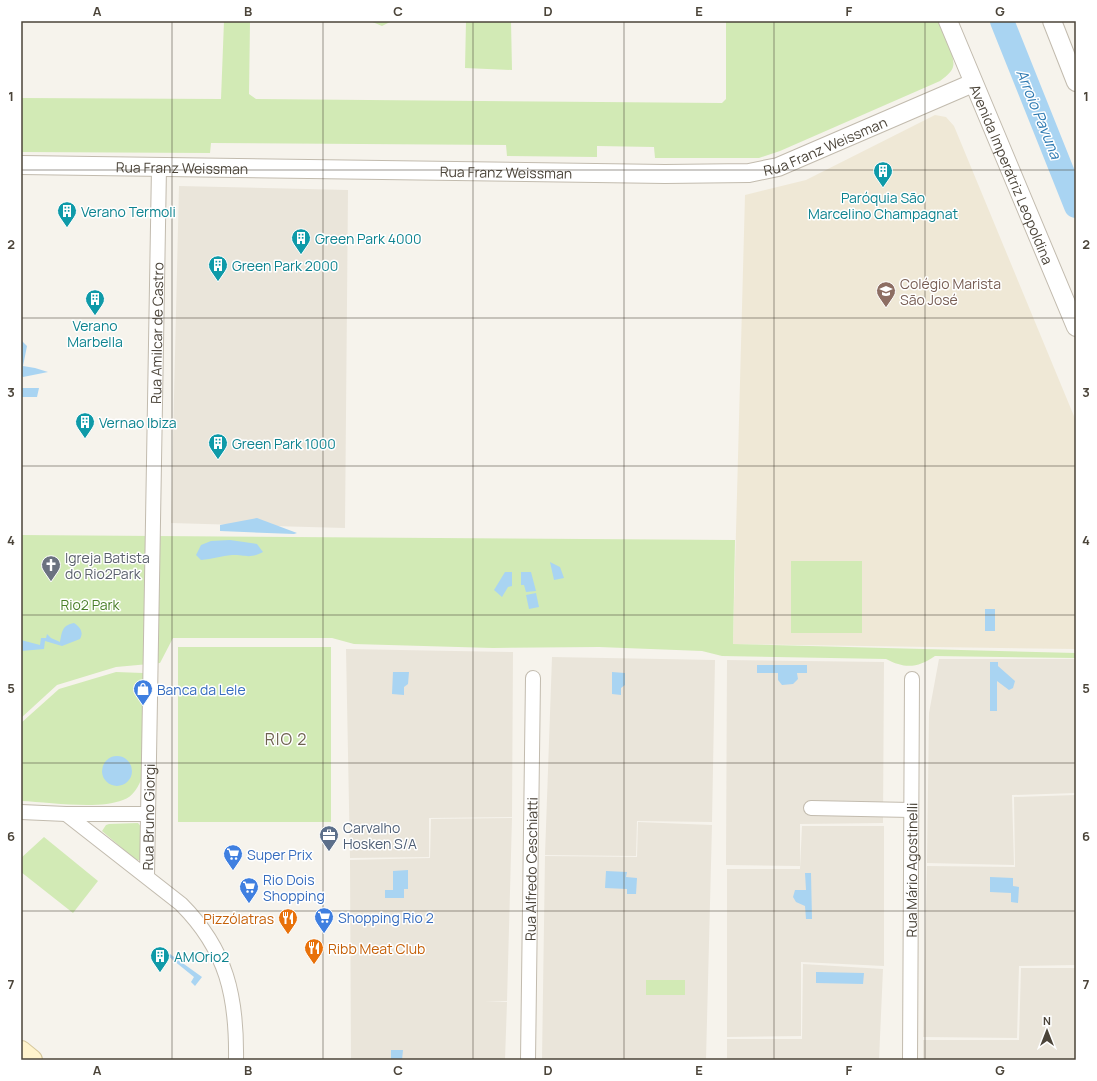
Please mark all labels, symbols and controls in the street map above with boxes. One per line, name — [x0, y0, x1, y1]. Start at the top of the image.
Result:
text: A — [93, 2, 102, 20]
text: B — [244, 2, 252, 20]
text: C — [393, 2, 403, 20]
text: D — [543, 2, 553, 20]
text: E — [695, 2, 703, 20]
text: F — [846, 2, 853, 20]
text: G — [995, 2, 1005, 20]
water label: Arroio Pavuna — [1011, 66, 1067, 163]
street label: Avenida Imperatriz Leopoldina — [966, 81, 1058, 267]
text: 1 — [8, 87, 14, 105]
text: 1 — [1083, 87, 1089, 105]
street label: Rua Franz Weissman — [762, 112, 890, 179]
street label: Rua Franz Weissman — [116, 157, 248, 178]
building icon: Paróquia São Marcelino Champagnat — [872, 160, 894, 188]
street label: Rua Franz Weissman — [440, 161, 572, 182]
place label: Paróquia São Marcelino Champagnat — [808, 188, 958, 223]
building icon: Verano Termoli — [56, 200, 78, 228]
place label: Verano Termoli — [81, 202, 176, 221]
building icon: Green Park 4000 — [290, 227, 312, 255]
place label: Green Park 4000 — [315, 229, 422, 248]
text: 2 — [7, 235, 15, 253]
text: 2 — [1082, 235, 1090, 253]
building icon: Green Park 2000 — [207, 254, 229, 282]
place label: Green Park 2000 — [232, 256, 338, 275]
street label: Rua Amilcar de Castro — [145, 262, 167, 404]
place label: Colégio Marista São José — [900, 274, 1001, 309]
school or university icon: Colégio Marista São José — [875, 280, 897, 308]
building icon: Verano Marbella — [84, 288, 106, 316]
place label: Verano Marbella — [67, 316, 123, 351]
text: 3 — [7, 383, 15, 401]
text: 3 — [1082, 383, 1090, 401]
building icon: Vernao Ibiza — [74, 411, 96, 439]
place label: Vernao Ibiza — [99, 413, 177, 432]
building icon: Green Park 1000 — [207, 432, 229, 460]
place label: Green Park 1000 — [232, 434, 336, 453]
text: 4 — [7, 531, 15, 549]
text: 4 — [1082, 531, 1090, 549]
place label: Igreja Batista do Rio2Park — [65, 548, 150, 583]
church icon: Igreja Batista do Rio2Park — [40, 554, 62, 582]
park label: Rio2 Park — [60, 595, 121, 614]
shop icon: Banca da Lele — [132, 678, 154, 706]
text: 5 — [7, 679, 15, 697]
text: 5 — [1082, 679, 1090, 697]
place label: Banca da Lele — [157, 680, 246, 699]
district label: RIO 2 — [265, 728, 307, 750]
street label: Rua Bruno Giorgi — [138, 763, 158, 871]
street label: Rua Alfredo Ceschiatti — [520, 797, 541, 941]
street label: Rua Mário Agostinelli — [901, 803, 921, 937]
place label: Carvalho Hosken S/A — [343, 818, 417, 853]
office icon: Carvalho Hosken S/A — [318, 824, 340, 852]
text: 6 — [7, 827, 15, 845]
text: 6 — [1082, 827, 1090, 845]
supermarket icon: Super Prix — [222, 843, 244, 871]
place label: Super Prix — [247, 845, 313, 864]
place label: Rio Dois Shopping — [263, 870, 325, 905]
supermarket icon: Rio Dois Shopping — [238, 876, 260, 904]
supermarket icon: Shopping Rio 2 — [313, 906, 335, 934]
restaurant icon: Pizzólatras — [277, 907, 299, 935]
place label: Shopping Rio 2 — [338, 908, 434, 927]
place label: Pizzólatras — [203, 909, 274, 928]
restaurant icon: Ribb Meat Club — [303, 937, 325, 965]
place label: Ribb Meat Club — [328, 939, 425, 958]
building icon: AMOrio2 — [149, 945, 171, 973]
place label: AMOrio2 — [174, 947, 229, 966]
text: 7 — [8, 975, 15, 993]
text: 7 — [1083, 975, 1090, 993]
north arrow — [1027, 1011, 1067, 1051]
text: N — [1043, 1013, 1051, 1028]
text: A — [93, 1061, 102, 1079]
text: B — [244, 1061, 252, 1079]
text: C — [393, 1061, 403, 1079]
text: D — [543, 1061, 553, 1079]
text: E — [695, 1061, 703, 1079]
text: F — [846, 1061, 853, 1079]
text: G — [995, 1061, 1005, 1079]

